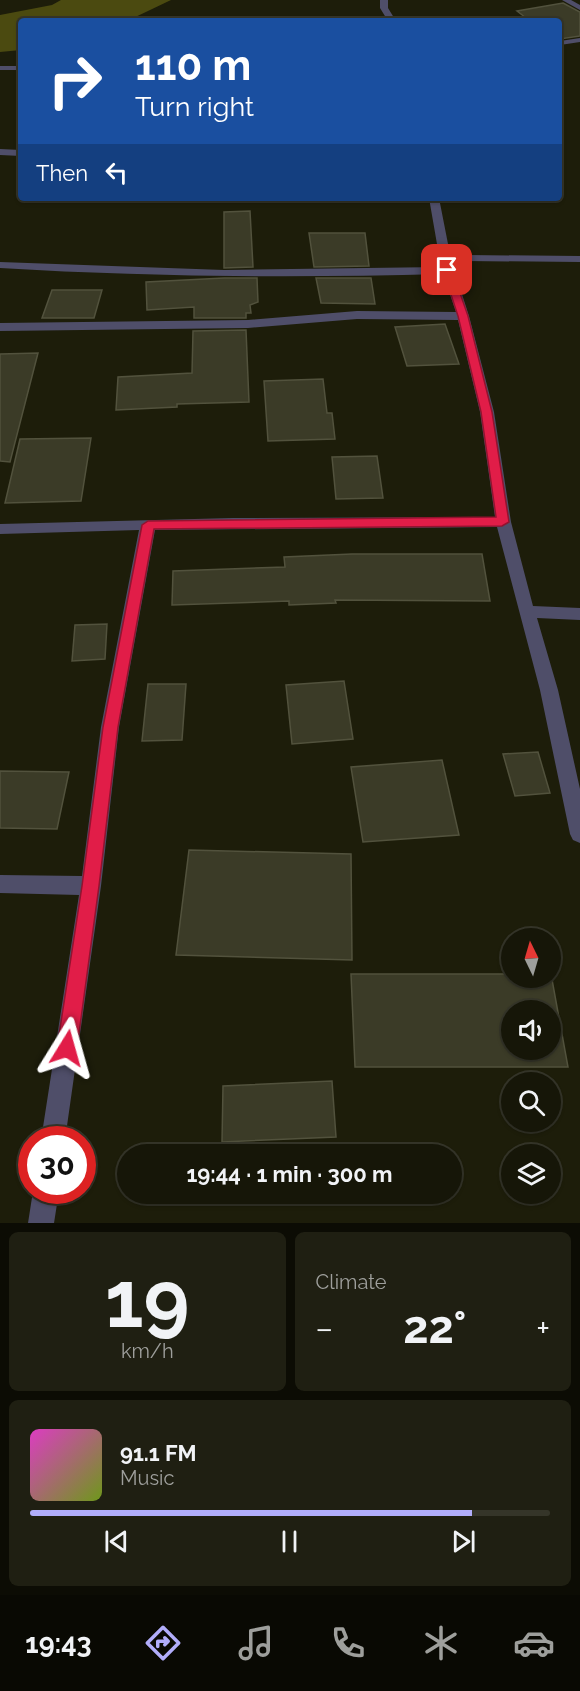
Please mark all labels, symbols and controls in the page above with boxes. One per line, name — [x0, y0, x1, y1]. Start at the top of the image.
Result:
text: 110 m — [135, 41, 251, 90]
icon: right — [36, 42, 114, 120]
text: Turn right — [135, 91, 254, 122]
icon: left — [100, 156, 133, 189]
text: Then — [36, 160, 88, 186]
pin — [421, 244, 472, 295]
icon: arrive — [430, 253, 463, 286]
north arrow — [501, 928, 561, 988]
map controls — [501, 928, 561, 1204]
button: sound — [501, 1000, 561, 1060]
position arrow — [35, 1016, 99, 1080]
button: search — [501, 1072, 561, 1132]
speed limit sign: 30 — [18, 1126, 96, 1204]
button: layers — [501, 1144, 561, 1204]
text: 19:44 · 1 min · 300 m — [187, 1161, 393, 1187]
text: 19 — [105, 1254, 189, 1345]
text: Climate — [316, 1270, 387, 1294]
text: 22° — [403, 1301, 466, 1354]
text: − — [316, 1309, 333, 1348]
text: + — [536, 1309, 550, 1348]
text: km/h — [121, 1339, 174, 1363]
text: 91.1 FM — [120, 1440, 197, 1466]
text: Music — [120, 1466, 174, 1490]
icon: previous — [100, 1525, 133, 1558]
icon: pause — [273, 1525, 306, 1558]
icon: next — [447, 1525, 480, 1558]
icon: directions — [142, 1622, 184, 1664]
icon: music — [235, 1622, 277, 1664]
icon: phone — [327, 1622, 369, 1664]
icon: climate — [420, 1622, 462, 1664]
icon: car — [513, 1622, 555, 1664]
text: 19:43 — [25, 1628, 92, 1659]

